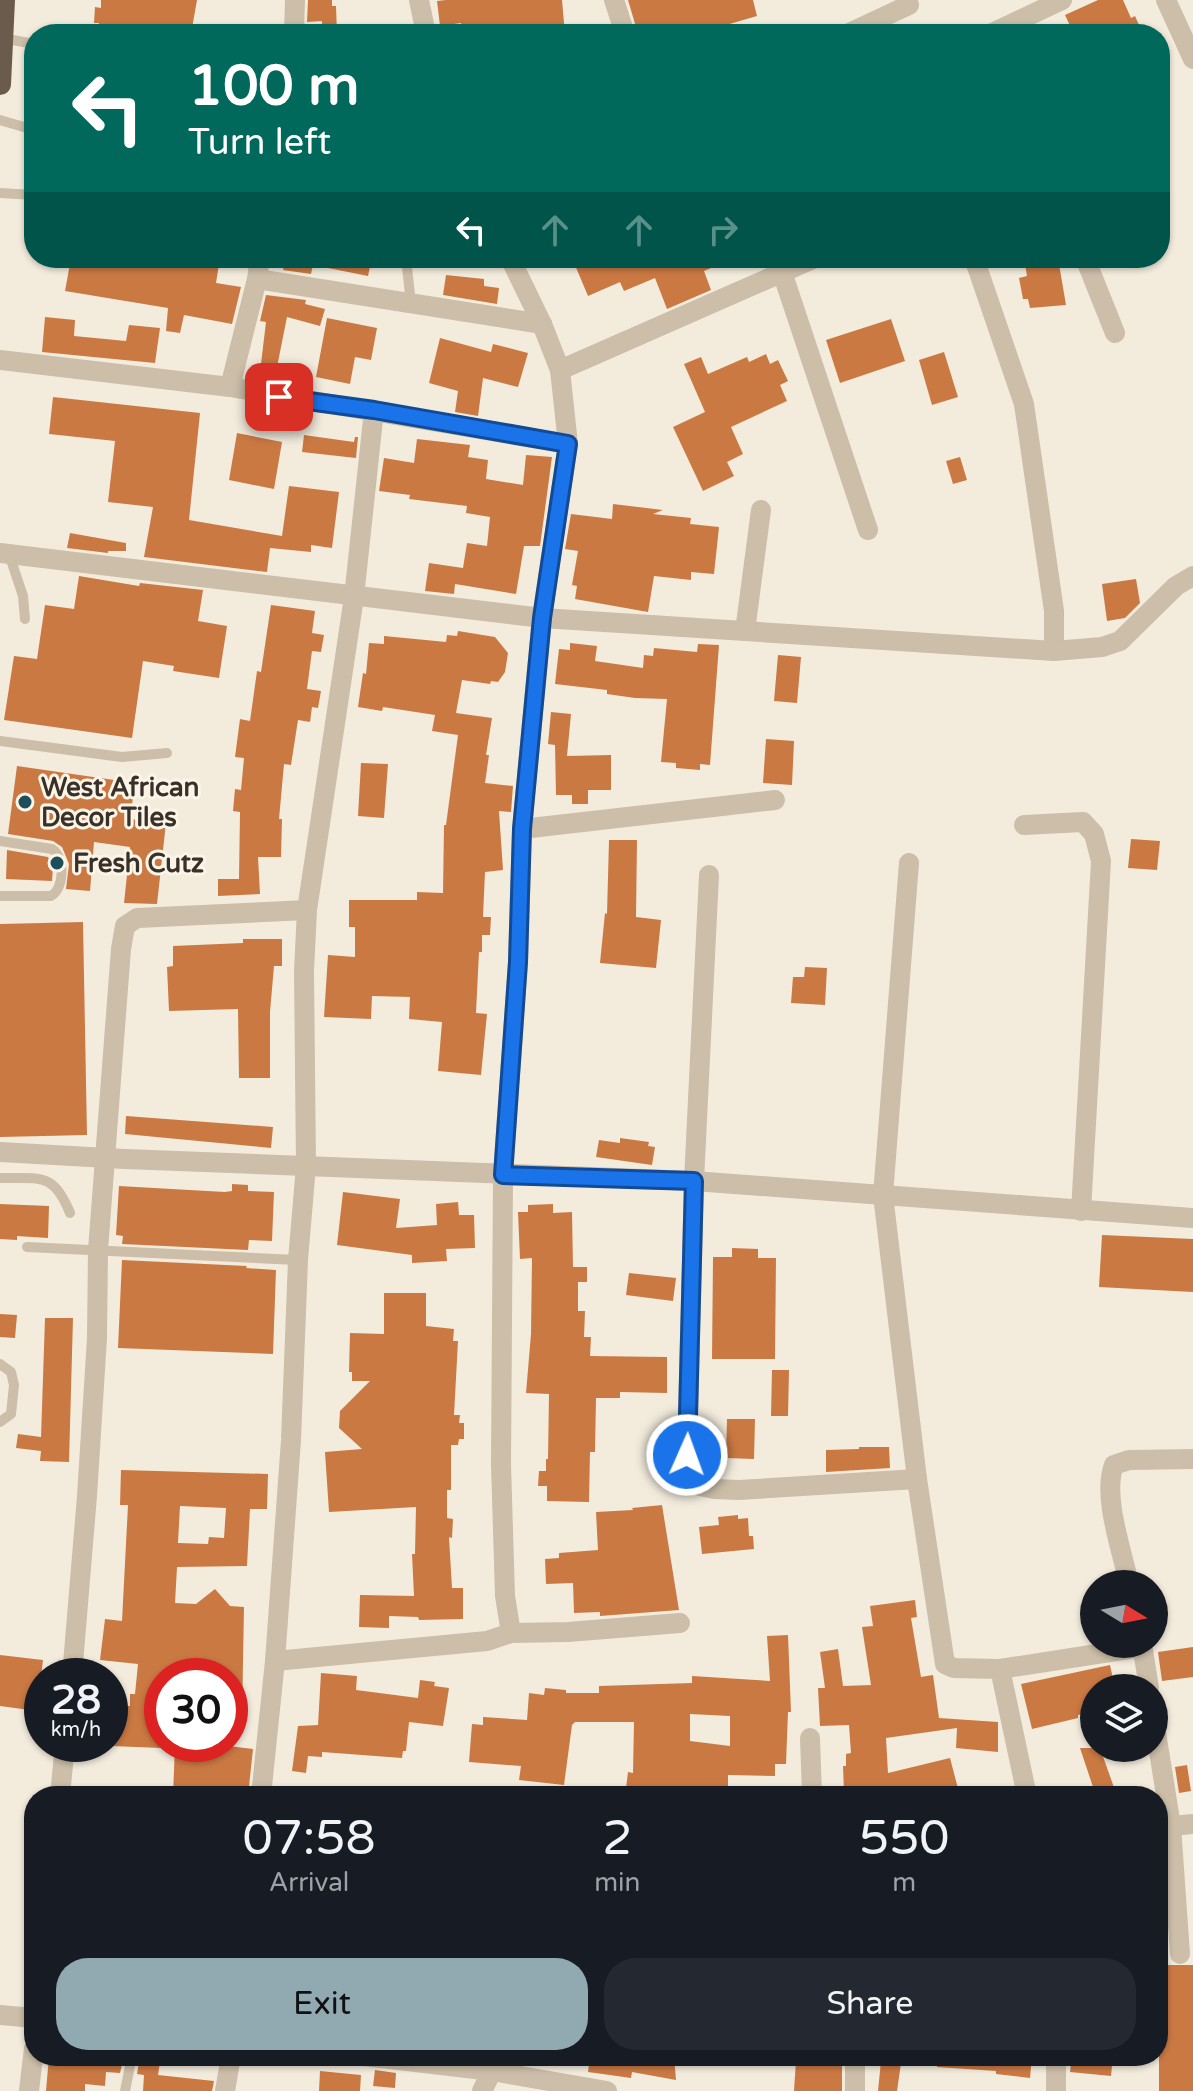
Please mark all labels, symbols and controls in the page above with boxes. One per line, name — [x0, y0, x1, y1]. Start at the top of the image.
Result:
text: 100 m — [188, 53, 359, 120]
icon: left — [56, 56, 160, 160]
text: Turn left — [188, 121, 331, 164]
icon: left — [449, 208, 493, 252]
icon: ahead — [533, 208, 577, 252]
icon: ahead — [617, 208, 661, 252]
icon: right — [701, 208, 745, 252]
pin — [245, 363, 313, 431]
icon: arrive — [257, 375, 301, 419]
place label: West African Decor Tiles — [41, 772, 199, 833]
marker: West African Decor Tiles — [16, 793, 34, 811]
place label: Fresh Cutz — [73, 848, 204, 879]
marker: Fresh Cutz — [48, 854, 66, 872]
position arrow — [645, 1413, 729, 1497]
north arrow — [1080, 1570, 1168, 1658]
map controls — [1080, 1570, 1168, 1762]
speed limit sign: 30 — [144, 1658, 248, 1762]
button: layers — [1080, 1674, 1168, 1762]
text: 28 — [51, 1676, 101, 1724]
text: km/h — [51, 1718, 101, 1742]
text: 07:58 — [243, 1810, 376, 1868]
text: 2 — [602, 1810, 632, 1868]
text: 550 — [859, 1810, 949, 1868]
text: Arrival — [269, 1867, 349, 1898]
text: min — [594, 1867, 640, 1898]
text: m — [892, 1867, 916, 1898]
button: Exit — [56, 1958, 588, 2050]
button: Share — [604, 1958, 1136, 2050]

